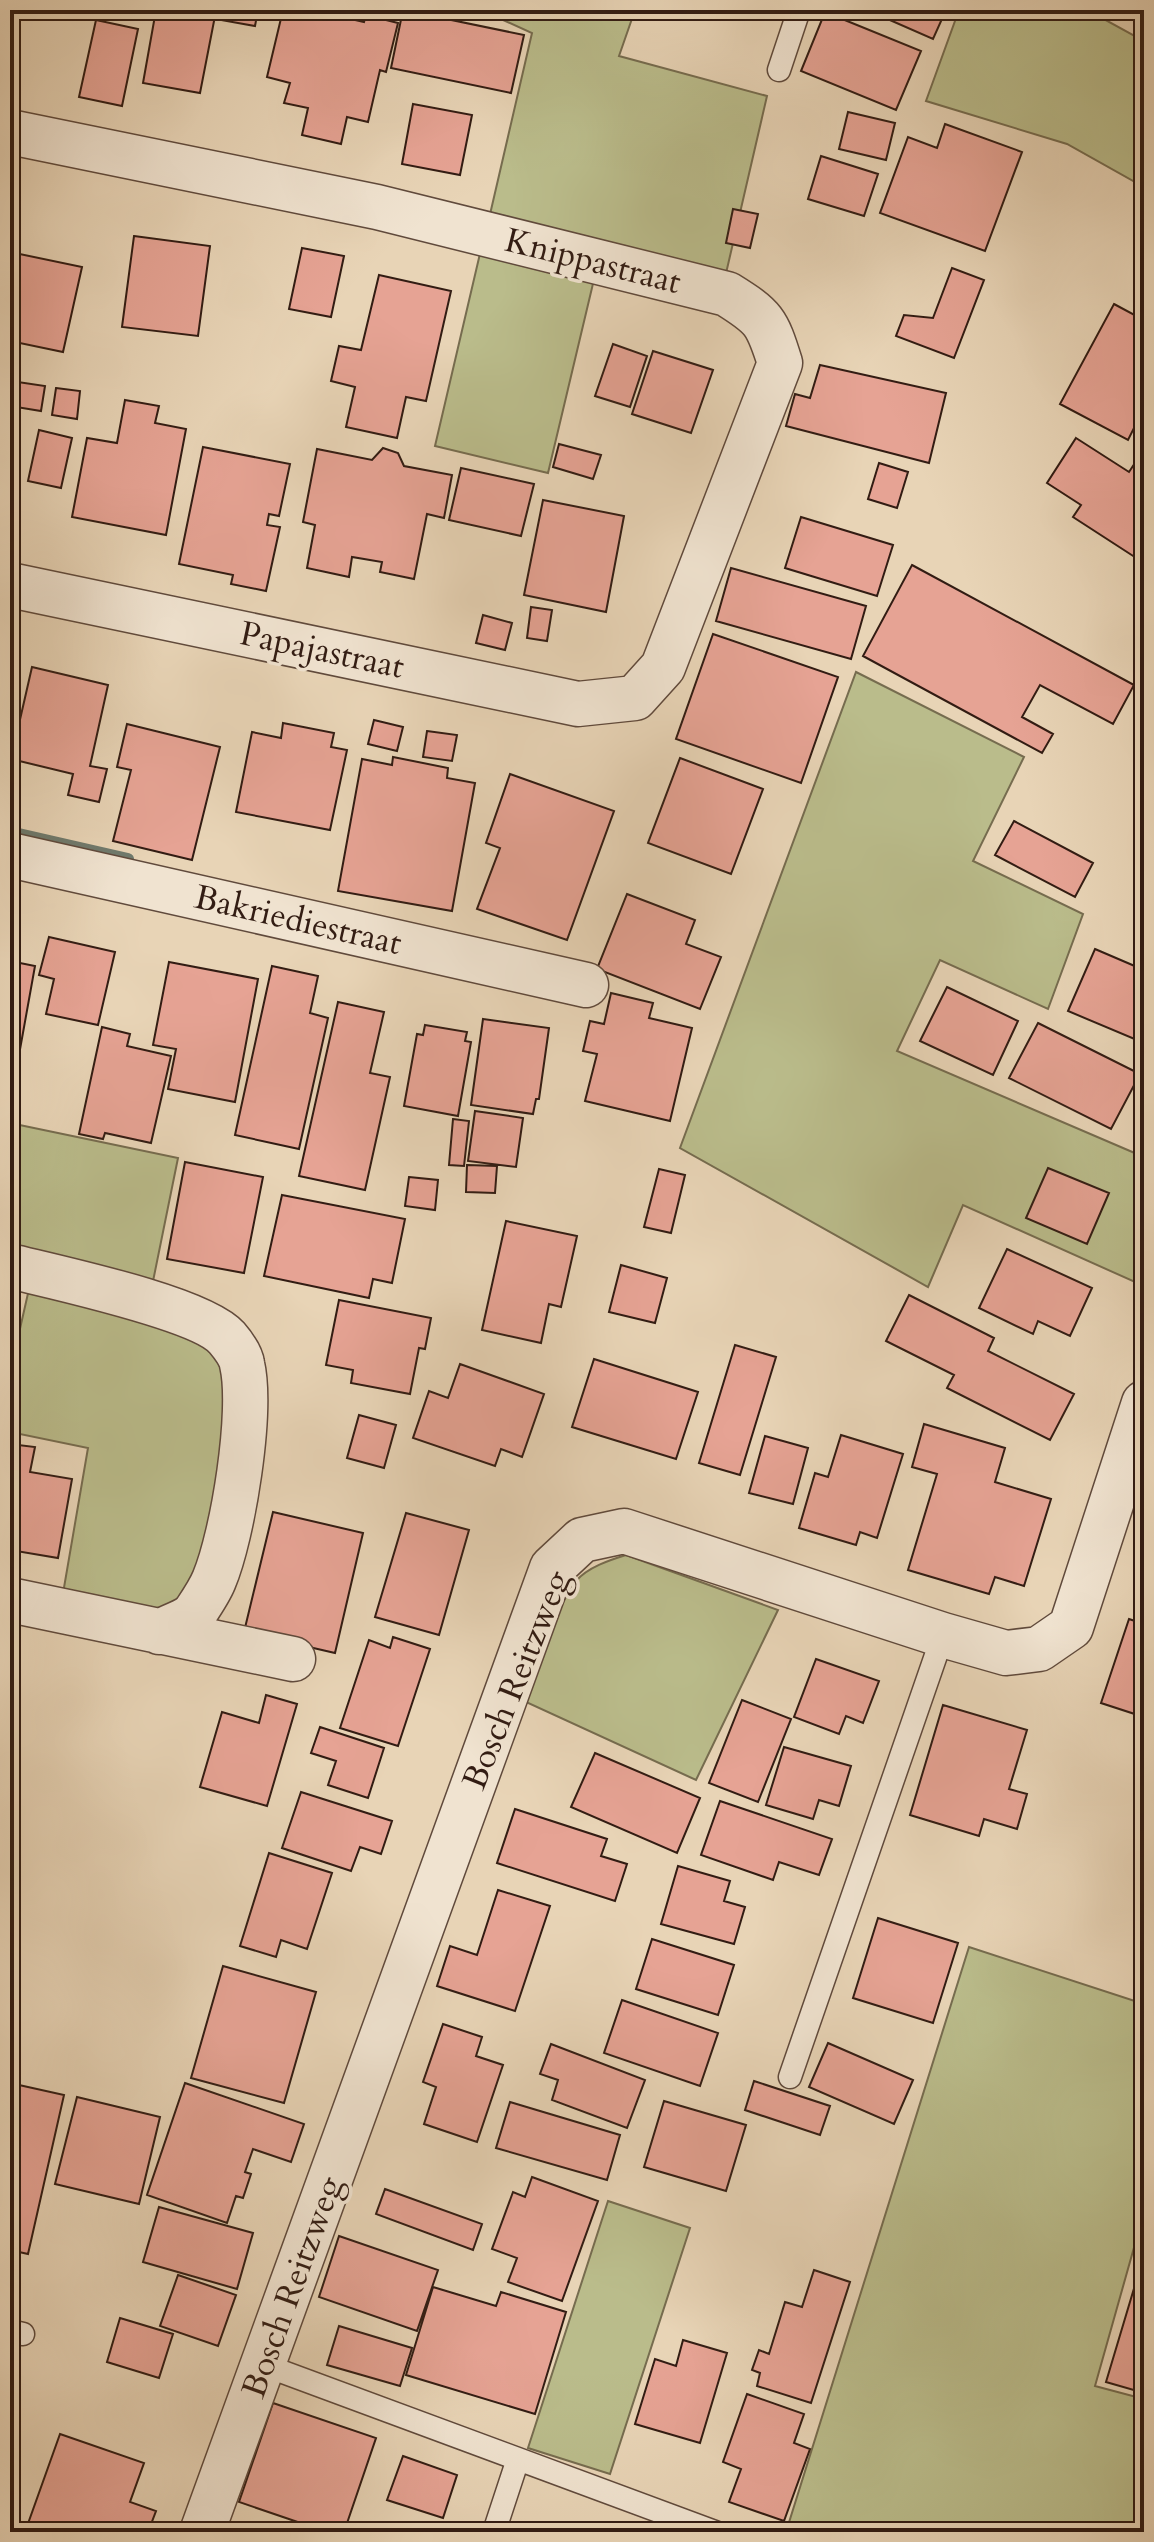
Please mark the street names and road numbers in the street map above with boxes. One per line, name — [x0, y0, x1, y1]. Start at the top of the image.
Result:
street label: Knippastraat — [500, 217, 686, 305]
street label: Papajastraat — [236, 610, 408, 690]
street label: Bakriediestraat — [190, 874, 406, 966]
street label: Bosch Reitzweg — [451, 1564, 581, 1796]
street label: Bosch Reitzweg — [231, 2170, 353, 2404]

